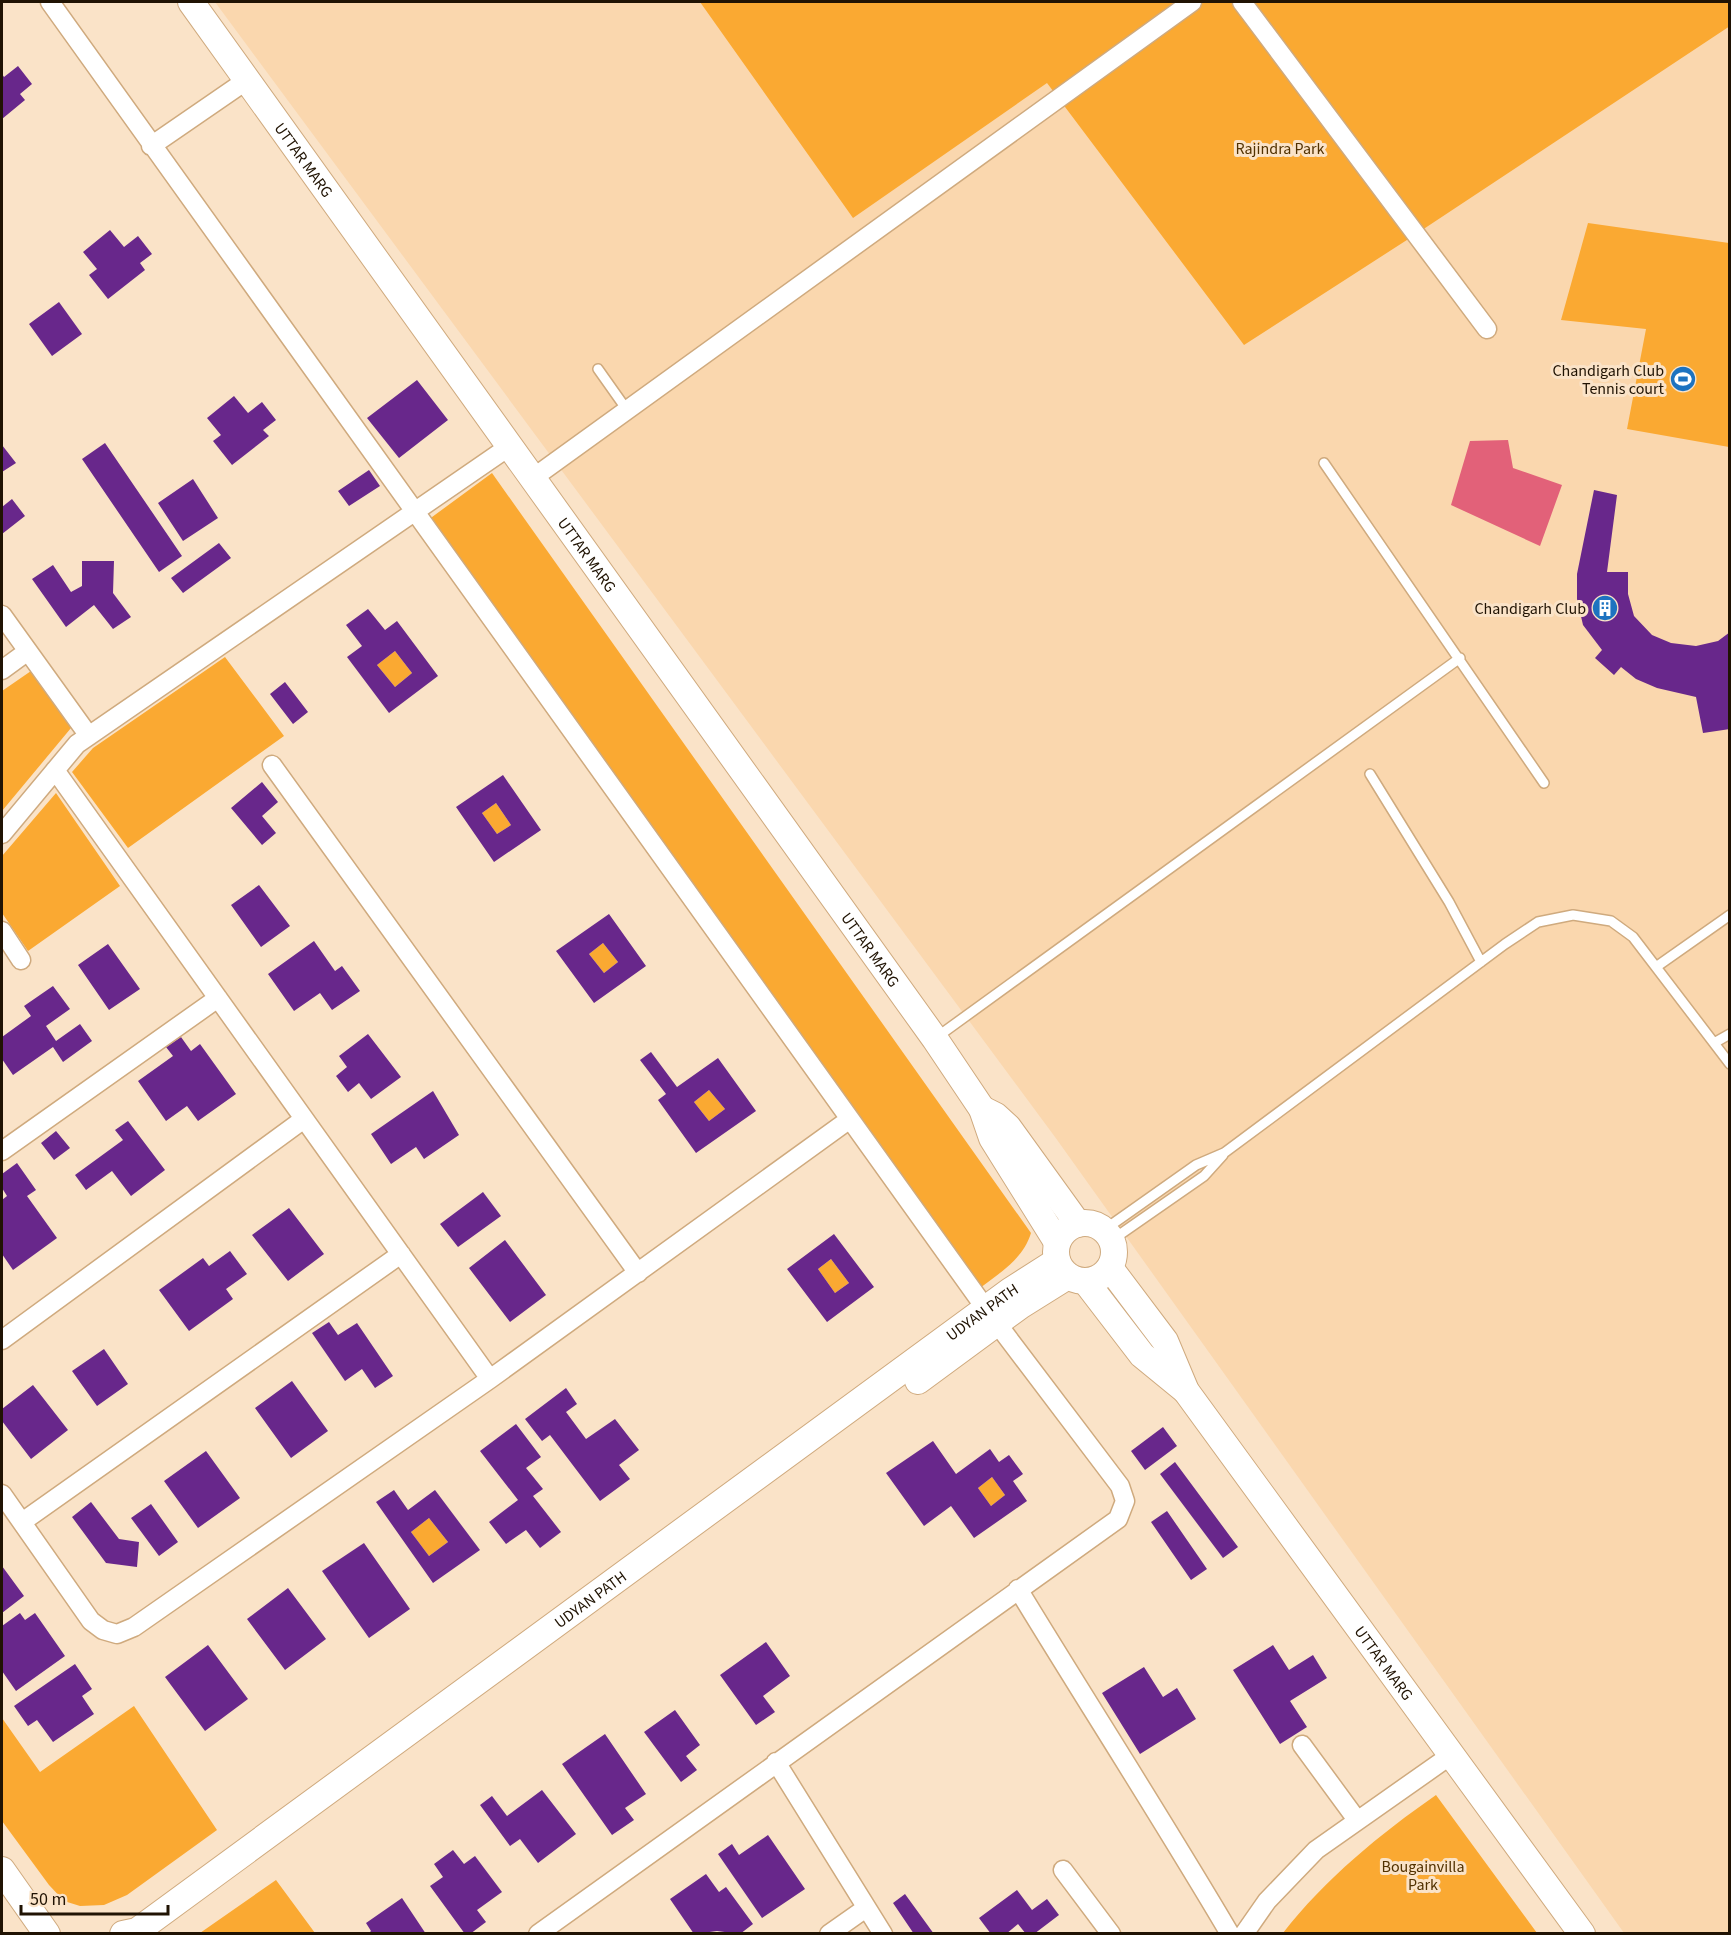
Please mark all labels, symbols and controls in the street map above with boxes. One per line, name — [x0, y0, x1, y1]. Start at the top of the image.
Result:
street label: UTTAR MARG — [269, 118, 338, 202]
park label: Rajindra Park — [1236, 138, 1325, 160]
place label: Chandigarh Club Tennis court — [1552, 360, 1665, 400]
sports icon: Chandigarh Club Tennis court — [1668, 364, 1698, 394]
street label: UTTAR MARG — [552, 513, 621, 597]
building icon: Chandigarh Club — [1590, 593, 1620, 623]
place label: Chandigarh Club — [1474, 598, 1586, 620]
street label: UTTAR MARG — [836, 908, 904, 992]
street label: UDYAN PATH — [942, 1278, 1023, 1346]
street label: UDYAN PATH — [550, 1566, 631, 1634]
street label: UTTAR MARG — [1349, 1622, 1418, 1705]
park label: Bougainvilla Park — [1382, 1856, 1464, 1896]
scale bar — [21, 1878, 168, 1916]
text: 50 m — [30, 1887, 66, 1912]

